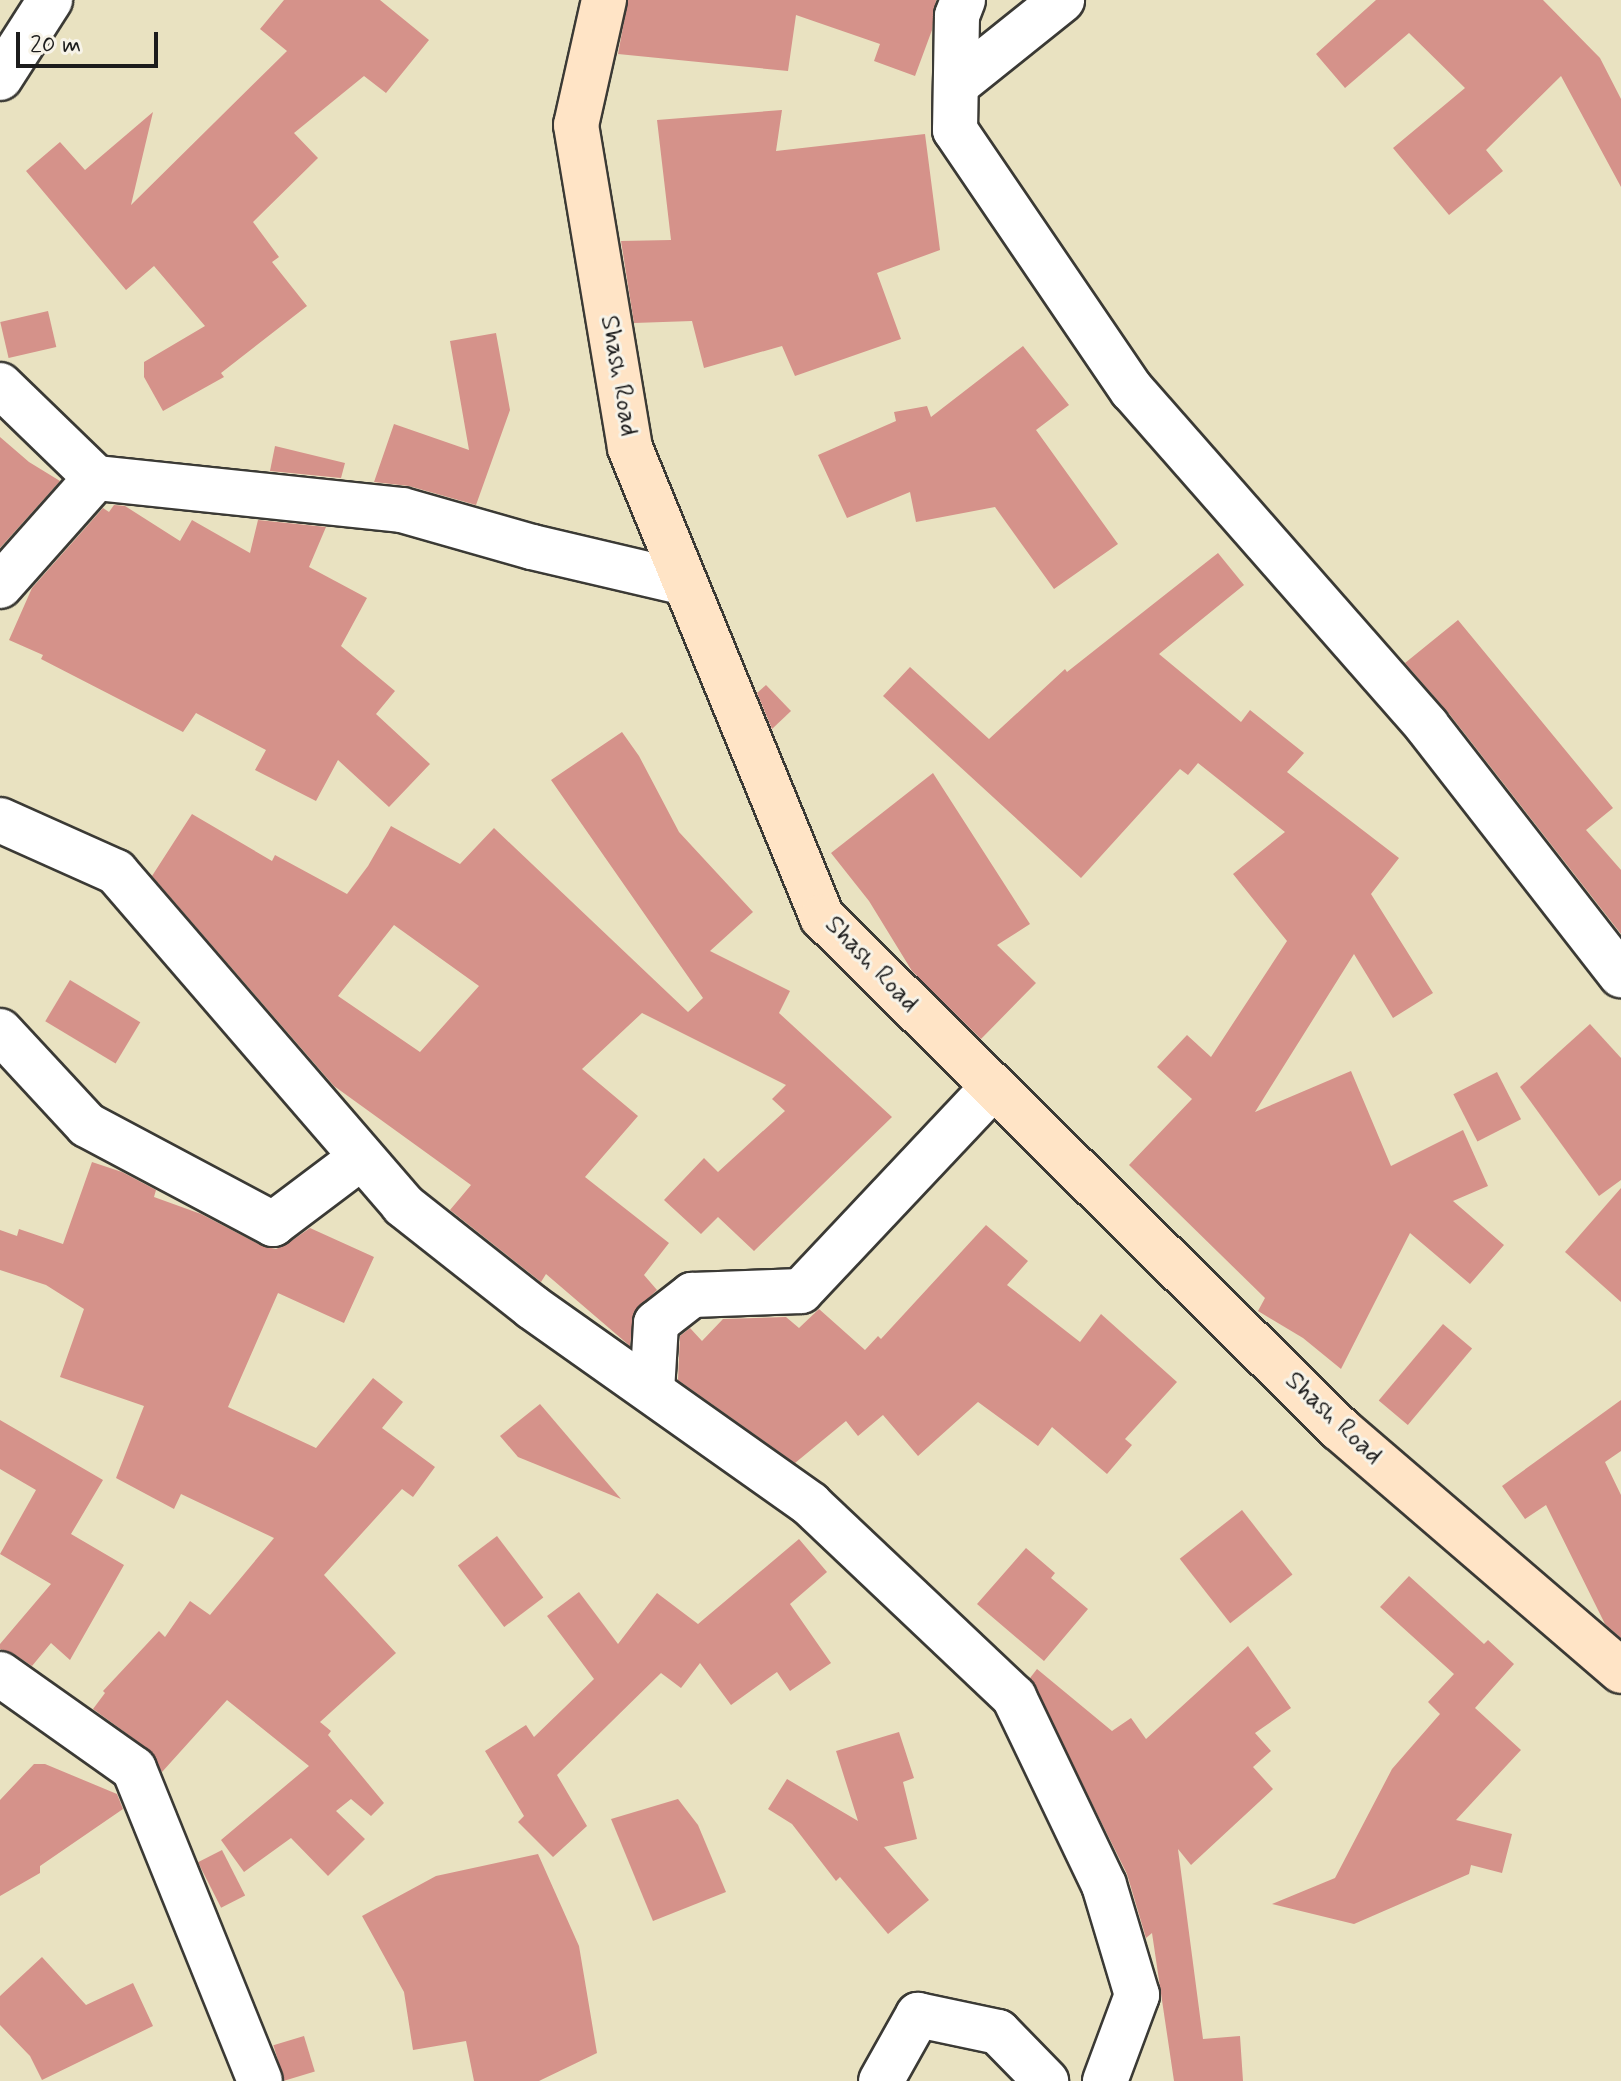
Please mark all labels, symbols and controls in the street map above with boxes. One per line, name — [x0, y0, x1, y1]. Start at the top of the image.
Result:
scale bar — [20, 16, 162, 66]
text: 20 m — [30, 30, 81, 61]
street label: Shash Road — [592, 313, 644, 439]
street label: Shash Road — [817, 910, 925, 1020]
street label: Shash Road — [1278, 1366, 1388, 1472]

